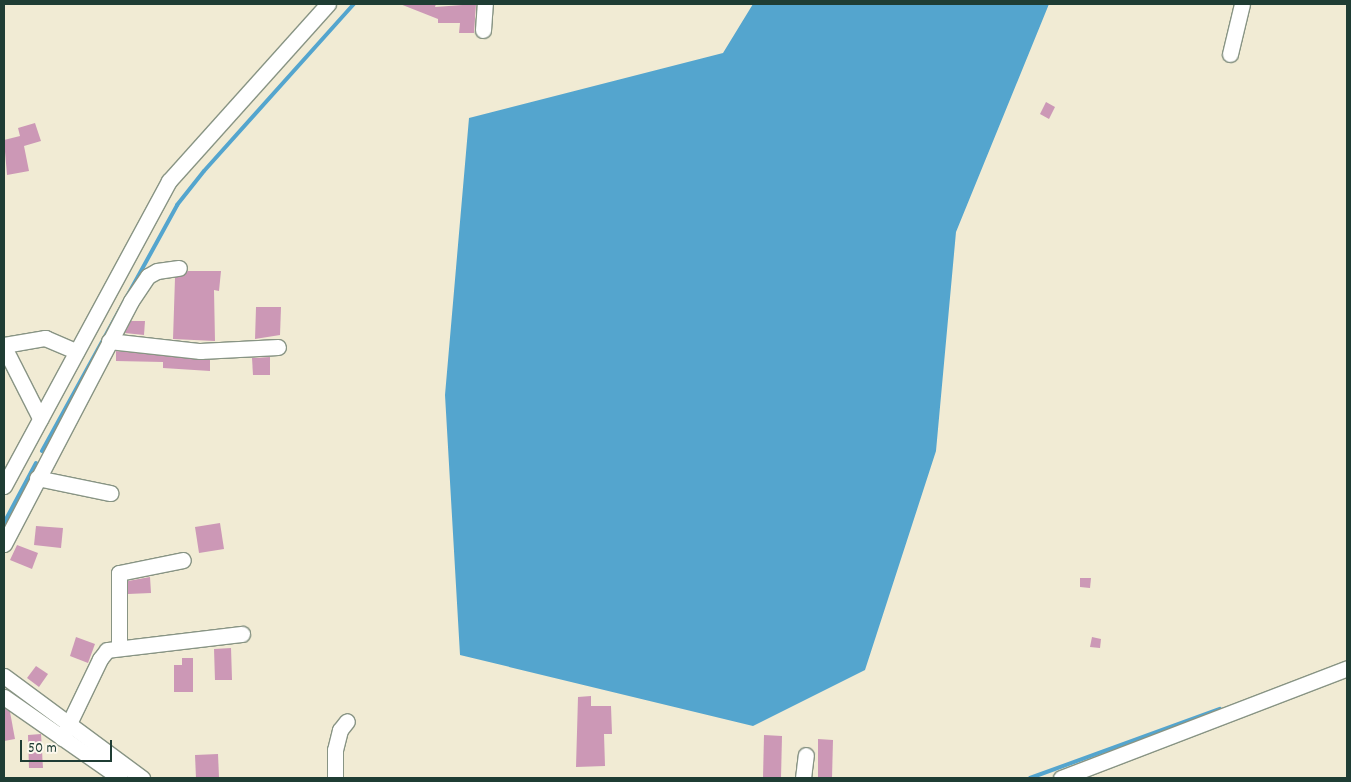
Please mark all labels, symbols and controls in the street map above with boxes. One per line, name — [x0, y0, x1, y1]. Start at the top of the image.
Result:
scale bar — [22, 730, 115, 762]
text: 50 m — [28, 738, 57, 760]

